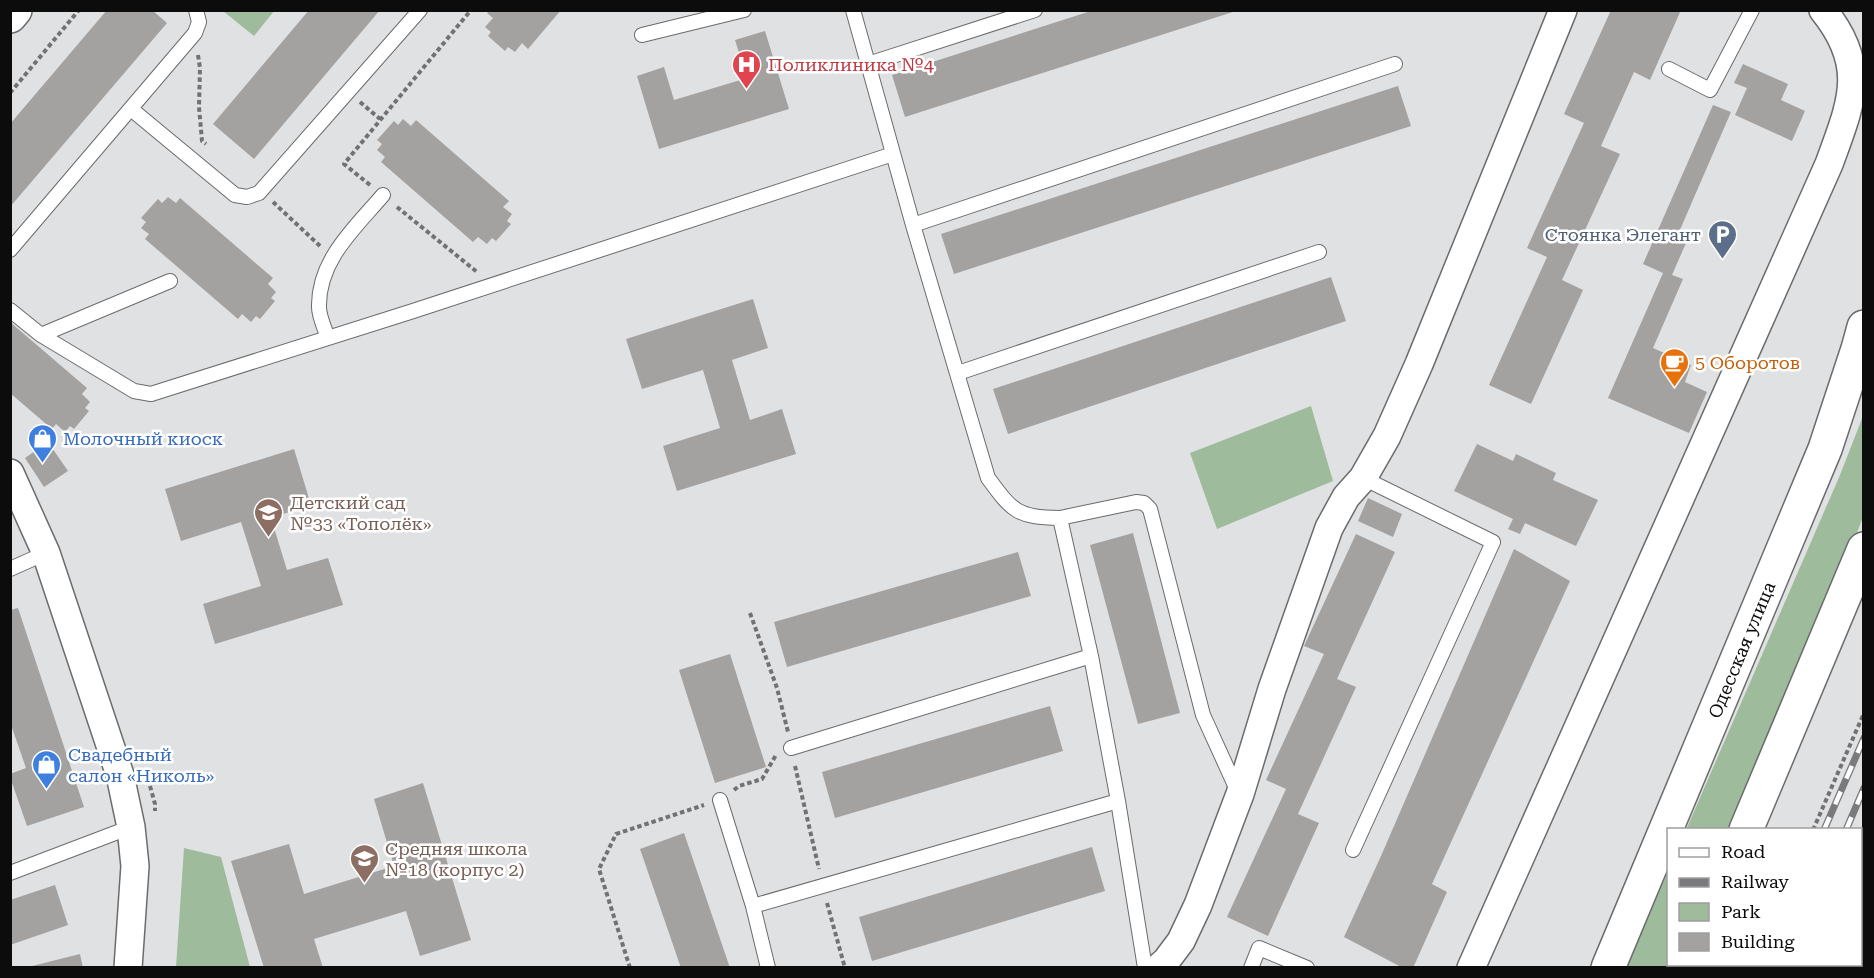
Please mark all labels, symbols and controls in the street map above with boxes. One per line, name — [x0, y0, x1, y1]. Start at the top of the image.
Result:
hospital icon: Поликлиника №4 — [731, 48, 763, 90]
place label: Поликлиника №4 — [768, 54, 934, 75]
parking icon: Стоянка Элегант — [1706, 218, 1738, 260]
place label: Стоянка Элегант — [1545, 224, 1701, 245]
cafe icon: 5 Оборотов — [1658, 346, 1690, 388]
place label: 5 Оборотов — [1695, 352, 1800, 373]
shop icon: Молочный киоск — [26, 422, 58, 464]
place label: Молочный киоск — [63, 428, 223, 449]
place label: Детский сад №33 «Тополёк» — [290, 492, 432, 534]
school or university icon: Детский сад №33 «Тополёк» — [253, 496, 285, 538]
street label: Одесская улица — [1703, 578, 1779, 721]
place label: Свадебный салон «Николь» — [68, 744, 215, 786]
shop icon: Свадебный салон «Николь» — [31, 748, 63, 790]
legend — [1667, 828, 1862, 966]
place label: Средняя школа №18 (корпус 2) — [385, 838, 527, 880]
text: Road — [1721, 841, 1766, 862]
school or university icon: Средняя школа №18 (корпус 2) — [348, 842, 380, 884]
text: Railway — [1721, 871, 1789, 892]
text: Park — [1721, 901, 1761, 922]
text: Building — [1721, 931, 1795, 952]

